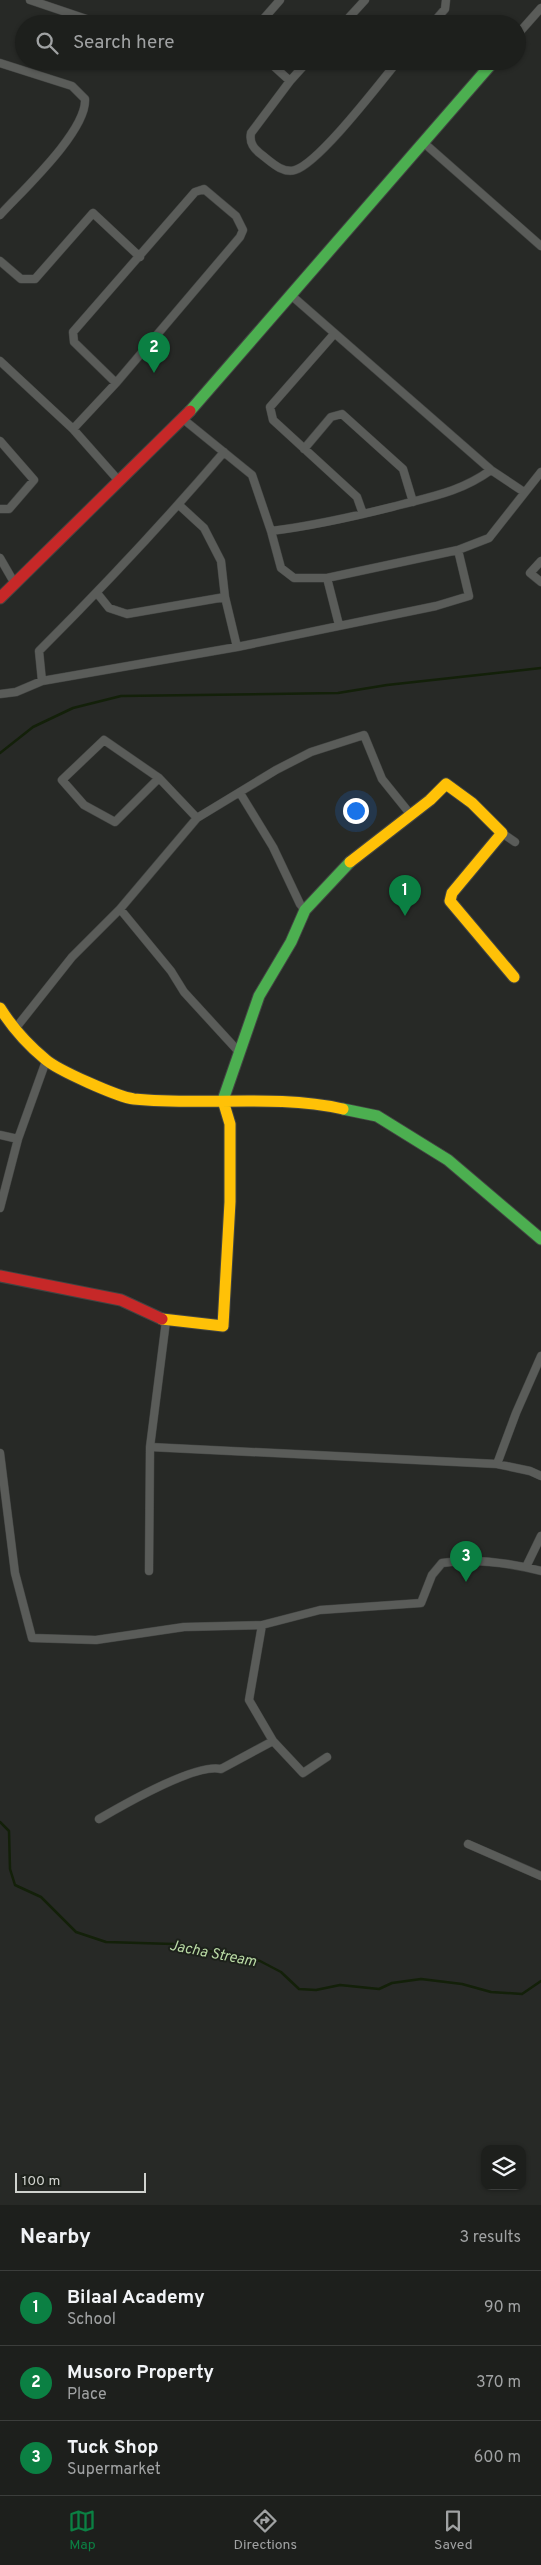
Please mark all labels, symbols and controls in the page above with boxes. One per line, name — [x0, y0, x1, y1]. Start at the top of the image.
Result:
search box — [15, 15, 526, 70]
icon: search — [33, 29, 61, 57]
text: Search here — [73, 31, 175, 55]
pin: 2 — [138, 332, 170, 373]
your location — [343, 798, 369, 824]
pin: 1 — [389, 875, 421, 916]
pin: 3 — [450, 1541, 482, 1582]
water label: Jacha Stream — [168, 1937, 259, 1972]
map controls — [481, 2145, 526, 2190]
button: layers — [481, 2145, 526, 2190]
scale bar — [15, 2170, 146, 2193]
text: 100 m — [22, 2173, 60, 2190]
text: Nearby — [20, 2224, 91, 2251]
text: 3 results — [459, 2228, 521, 2248]
text: Bilaal Academy — [67, 2286, 205, 2310]
text: 1 — [33, 2298, 39, 2318]
text: 90 m — [484, 2298, 521, 2318]
text: School — [67, 2310, 116, 2330]
text: Musoro Property — [67, 2361, 214, 2385]
text: 2 — [31, 2373, 41, 2393]
text: 370 m — [476, 2373, 521, 2393]
text: Place — [67, 2385, 107, 2405]
text: Tuck Shop — [67, 2436, 158, 2460]
text: 3 — [31, 2448, 41, 2468]
text: 600 m — [474, 2448, 521, 2468]
text: Supermarket — [67, 2460, 161, 2480]
tab: Map — [68, 2507, 96, 2554]
tab: Directions — [233, 2507, 297, 2554]
tab: Saved — [434, 2507, 473, 2554]

